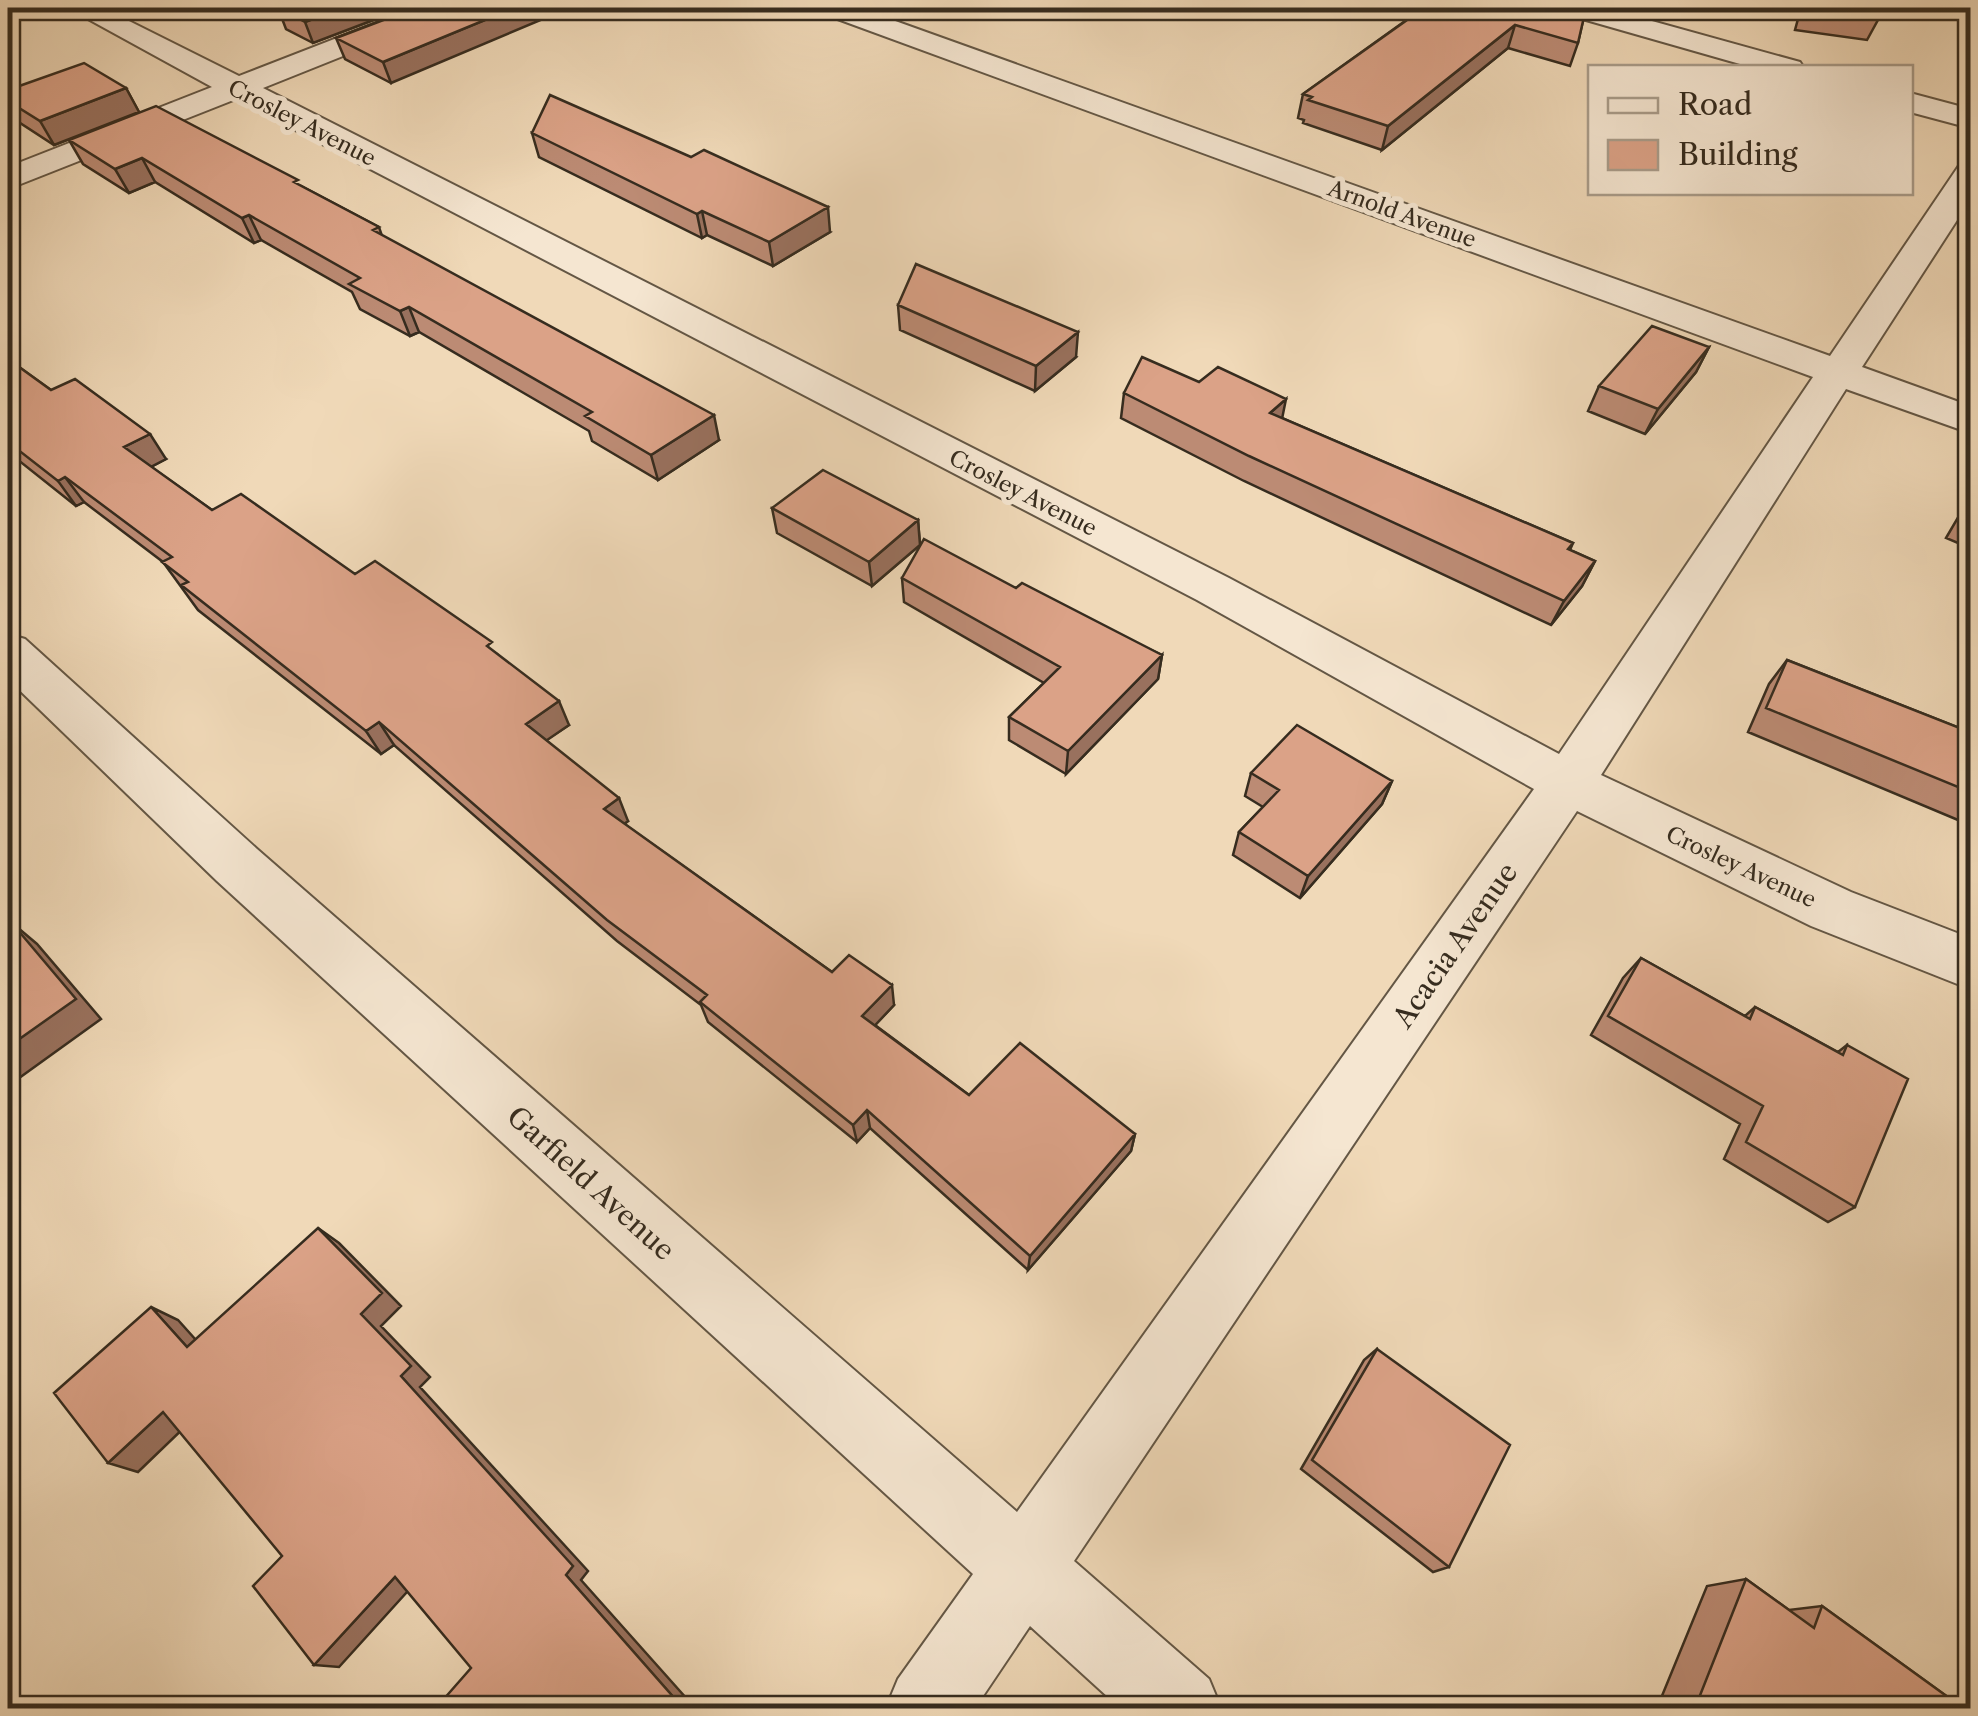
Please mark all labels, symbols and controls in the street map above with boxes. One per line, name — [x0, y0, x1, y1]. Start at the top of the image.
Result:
legend — [1588, 65, 1913, 195]
street label: Crosley Avenue — [224, 74, 380, 172]
text: Road — [1678, 86, 1752, 123]
text: Building — [1678, 136, 1798, 173]
street label: Arnold Avenue — [1323, 174, 1480, 253]
street label: Crosley Avenue — [945, 444, 1101, 542]
street label: Crosley Avenue — [1662, 820, 1820, 914]
street label: Acacia Avenue — [1385, 856, 1524, 1035]
street label: Garfield Avenue — [500, 1099, 682, 1267]

